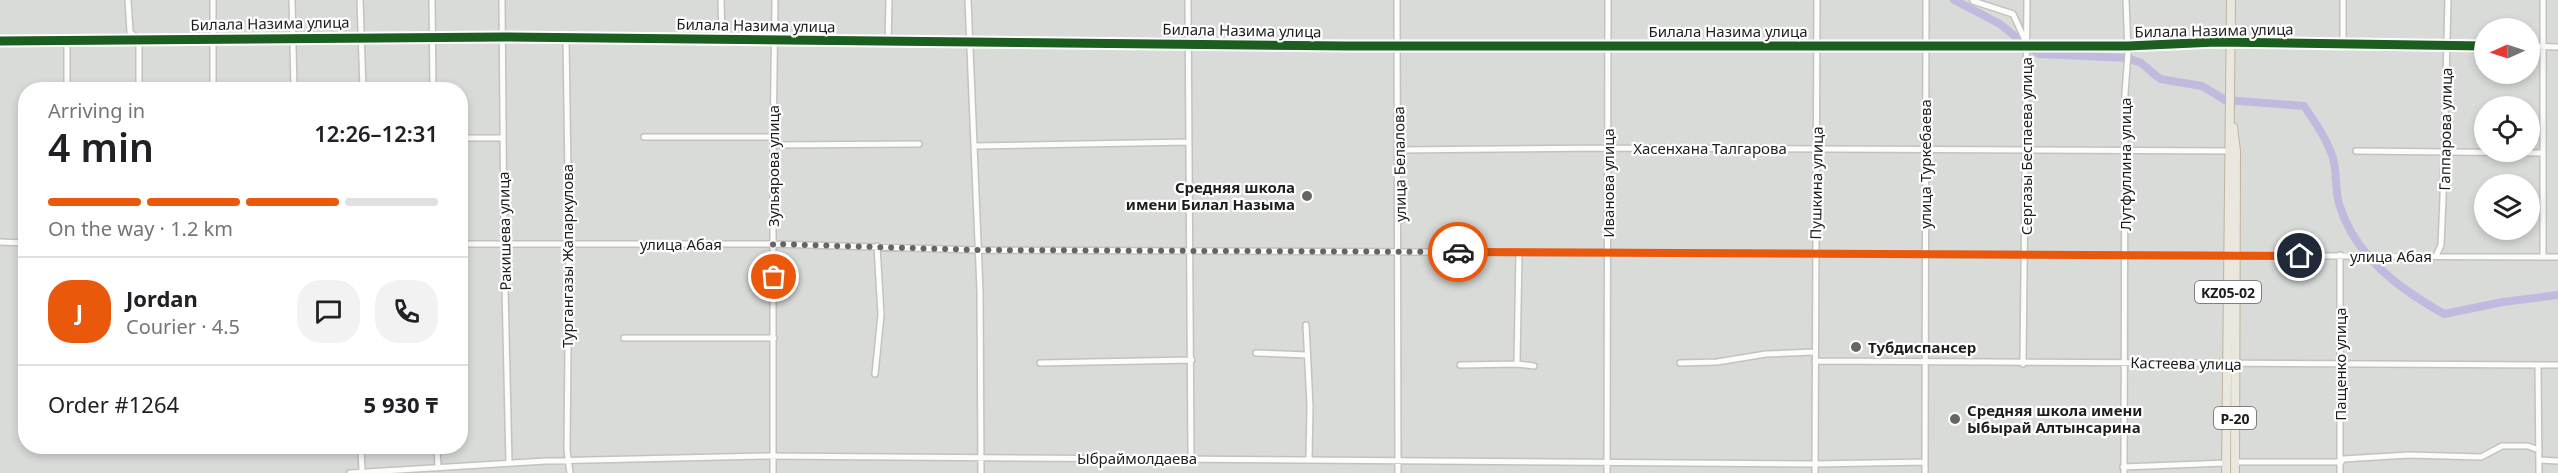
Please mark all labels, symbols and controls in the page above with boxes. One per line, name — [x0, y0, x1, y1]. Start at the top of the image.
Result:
street label: Билала Назима улица — [190, 12, 350, 34]
street label: Билала Назима улица — [676, 14, 836, 36]
north arrow — [2474, 18, 2540, 84]
map controls — [2474, 18, 2540, 240]
street label: Билала Назима улица — [1162, 19, 1322, 41]
street label: Билала Назима улица — [2134, 19, 2294, 41]
street label: Билала Назима улица — [1648, 21, 1808, 41]
street label: Сергазы Беспаева улица — [2016, 57, 2036, 235]
street label: Гаппарова улица — [2434, 67, 2456, 191]
button: locate — [2474, 96, 2540, 162]
text: Arriving in — [48, 97, 145, 124]
street label: Лутфуллина улица — [2115, 97, 2135, 231]
street label: улица Туркебаева — [1915, 99, 1935, 229]
street label: Зульярова улица — [763, 105, 783, 227]
street label: улица Белалова — [1388, 106, 1410, 222]
text: 12:26–12:31 — [314, 118, 438, 148]
text: 4 min — [48, 120, 154, 173]
street label: Пушкина улица — [1805, 126, 1827, 240]
street label: Иванова улица — [1598, 128, 1618, 238]
street label: Хасенхана Талгарова — [1633, 138, 1787, 158]
street label: Тургангазы Жапаркулова — [557, 164, 577, 348]
street label: Ракишева улица — [493, 171, 515, 291]
button: layers — [2474, 174, 2540, 240]
place label: Средняя школа имени Билал Назыма — [1126, 177, 1295, 214]
marker: Средняя школа имени Билал Назыма — [1300, 189, 1314, 203]
text: On the way · 1.2 km — [48, 215, 233, 242]
courier — [1428, 222, 1488, 282]
pin — [2274, 230, 2325, 281]
street label: улица Абая — [640, 234, 722, 254]
icon: car — [1442, 236, 1475, 269]
icon: home — [2283, 239, 2316, 272]
street label: улица Абая — [2350, 246, 2432, 266]
pin — [748, 251, 799, 302]
icon: bag — [757, 260, 790, 293]
button: chat — [297, 280, 360, 343]
button: phone — [375, 280, 438, 343]
road number: KZ05-02 — [2195, 281, 2261, 303]
text: Jordan — [126, 283, 198, 313]
text: J — [76, 296, 83, 326]
street label: Пащенко улица — [2330, 307, 2350, 421]
text: Courier · 4.5 — [126, 313, 240, 340]
place label: Тубдиспансер — [1868, 337, 1976, 357]
marker: Тубдиспансер — [1849, 340, 1863, 354]
street label: Кастеева улица — [2130, 352, 2242, 374]
text: Order #1264 — [48, 389, 179, 419]
text: 5 930 ₸ — [364, 389, 438, 419]
place label: Средняя школа имени Ыбырай Алтынсарина — [1967, 400, 2142, 437]
road number: Р-20 — [2214, 407, 2256, 429]
marker: Средняя школа имени Ыбырай Алтынсарина — [1948, 412, 1962, 426]
street label: Ыбраймолдаева — [1077, 448, 1197, 468]

